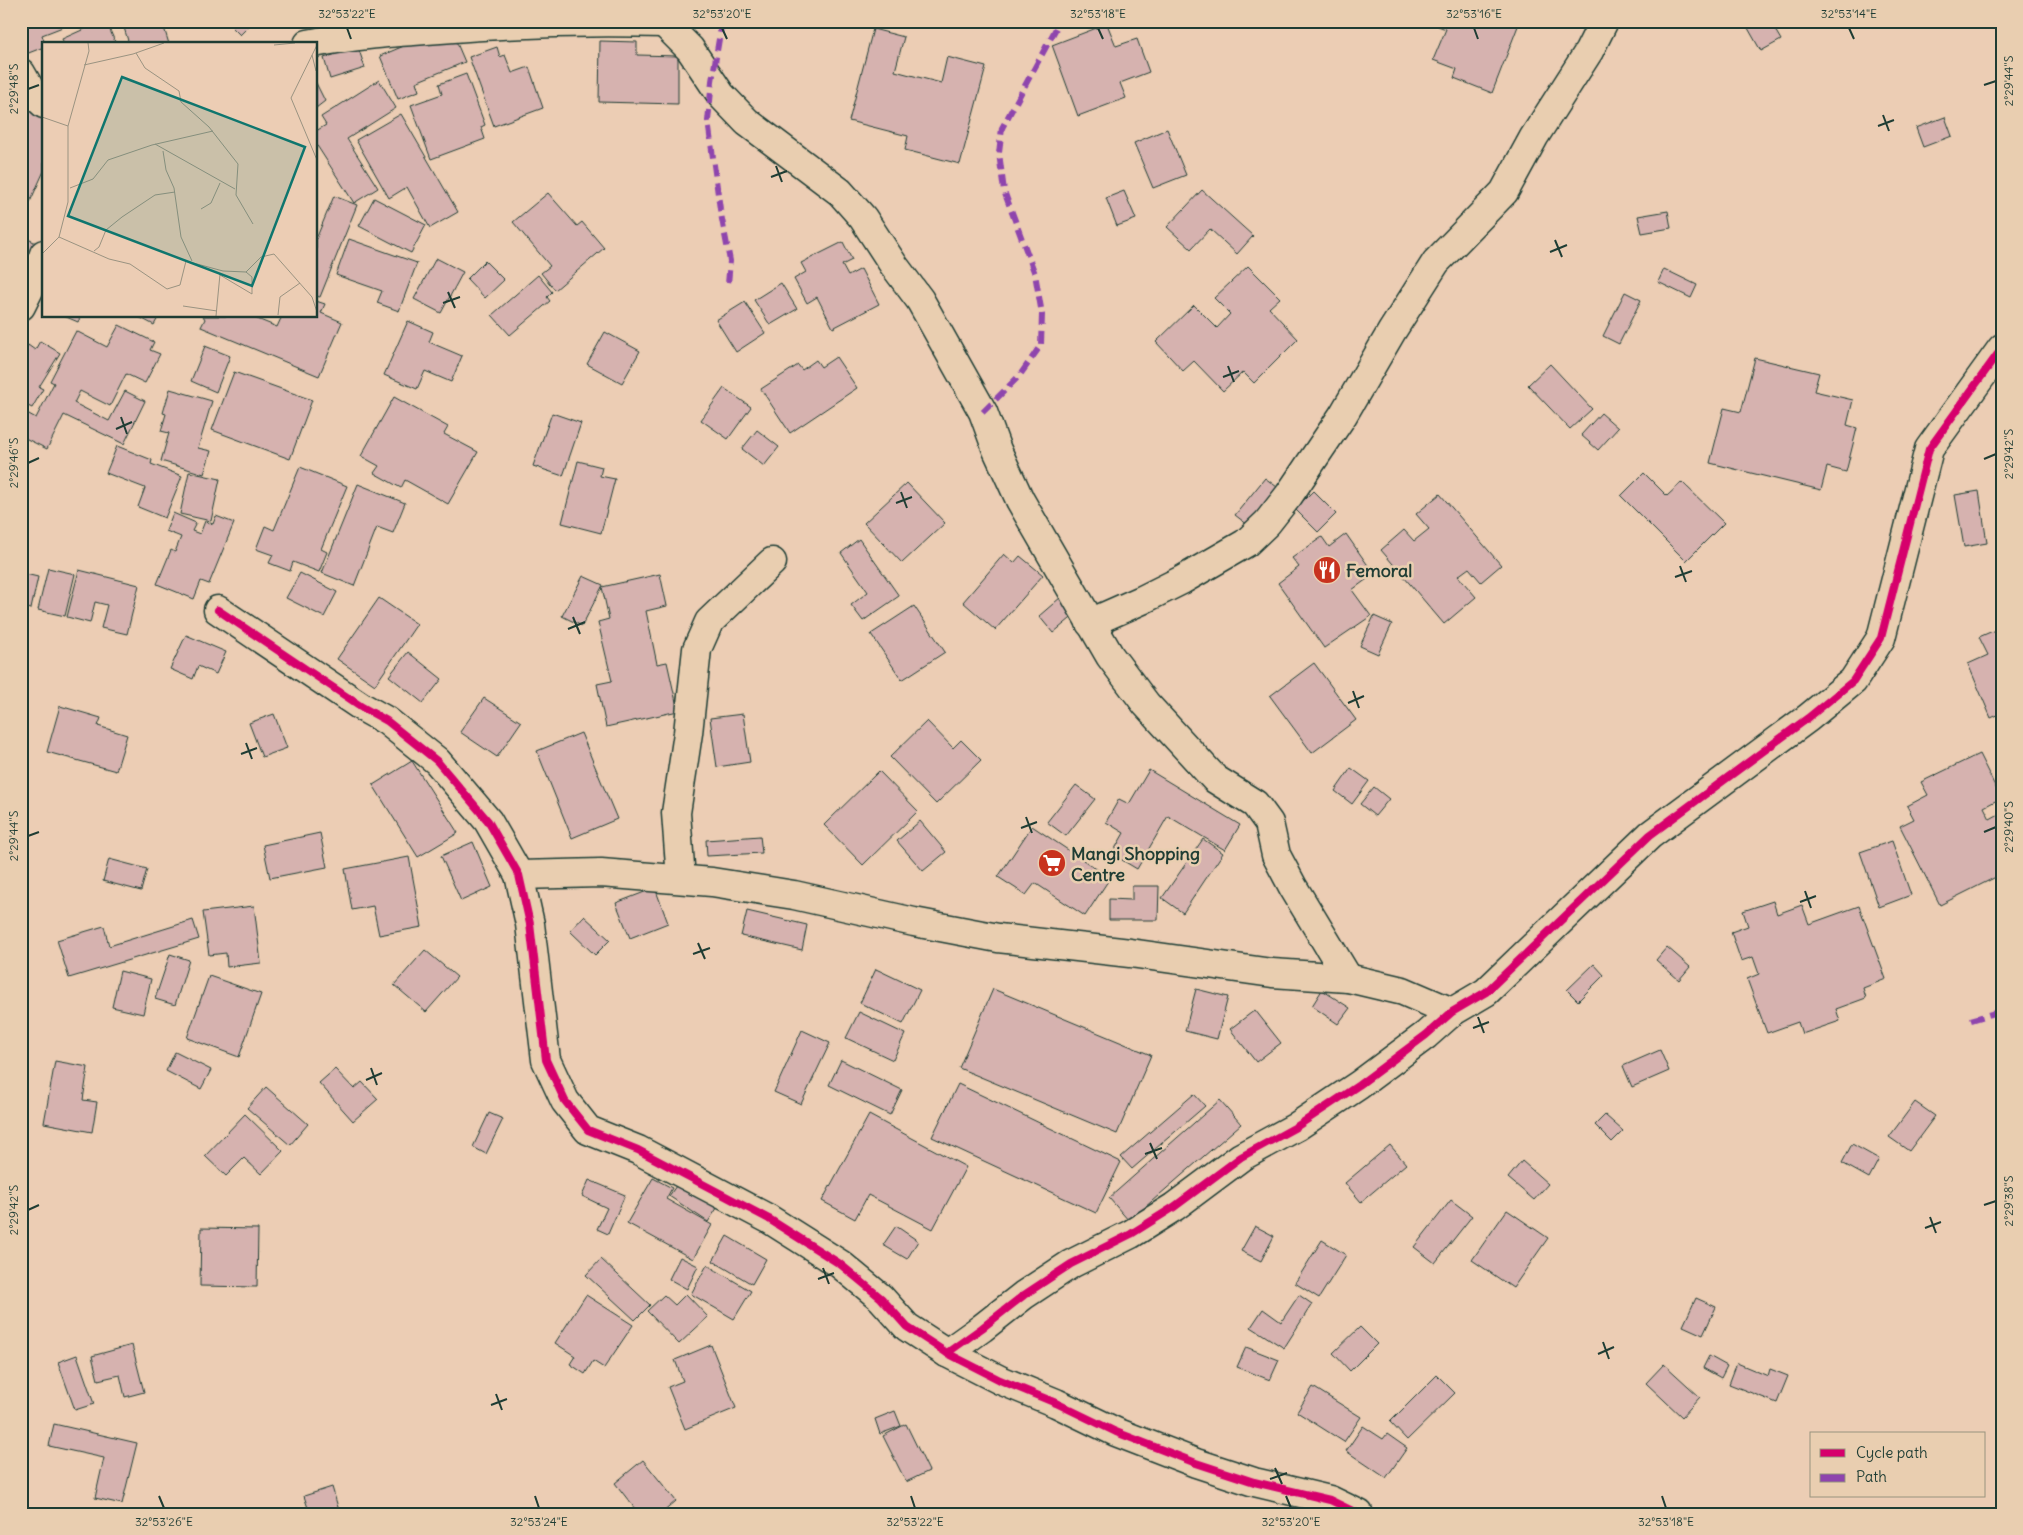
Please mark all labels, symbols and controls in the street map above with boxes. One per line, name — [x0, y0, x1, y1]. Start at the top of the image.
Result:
text: 32°53'22"E — [318, 6, 376, 21]
text: 32°53'20"E — [692, 6, 752, 21]
text: 32°53'18"E — [1070, 6, 1126, 21]
text: 32°53'16"E — [1446, 6, 1502, 21]
text: 32°53'14"E — [1821, 6, 1877, 21]
inset map — [42, 42, 318, 318]
text: 2°29'44"S — [2001, 55, 2016, 106]
text: 2°29'48"S — [6, 63, 21, 114]
text: 2°29'42"S — [2001, 429, 2016, 479]
text: 2°29'46"S — [6, 437, 21, 488]
restaurant icon: Femoral — [1312, 555, 1342, 585]
place label: Femoral — [1346, 559, 1412, 582]
text: 2°29'40"S — [2001, 801, 2016, 853]
text: 2°29'44"S — [6, 810, 21, 861]
place label: Mangi Shopping Centre — [1071, 842, 1200, 886]
supermarket icon: Mangi Shopping Centre — [1037, 848, 1067, 878]
text: 2°29'38"S — [2001, 1175, 2016, 1226]
text: 2°29'42"S — [6, 1185, 21, 1235]
legend — [1810, 1432, 1986, 1498]
text: Cycle path — [1856, 1443, 1928, 1462]
text: Path — [1856, 1467, 1887, 1486]
text: 32°53'26"E — [135, 1514, 193, 1529]
text: 32°53'24"E — [510, 1514, 568, 1529]
text: 32°53'22"E — [886, 1514, 944, 1529]
text: 32°53'20"E — [1261, 1514, 1321, 1529]
text: 32°53'18"E — [1638, 1514, 1694, 1529]

